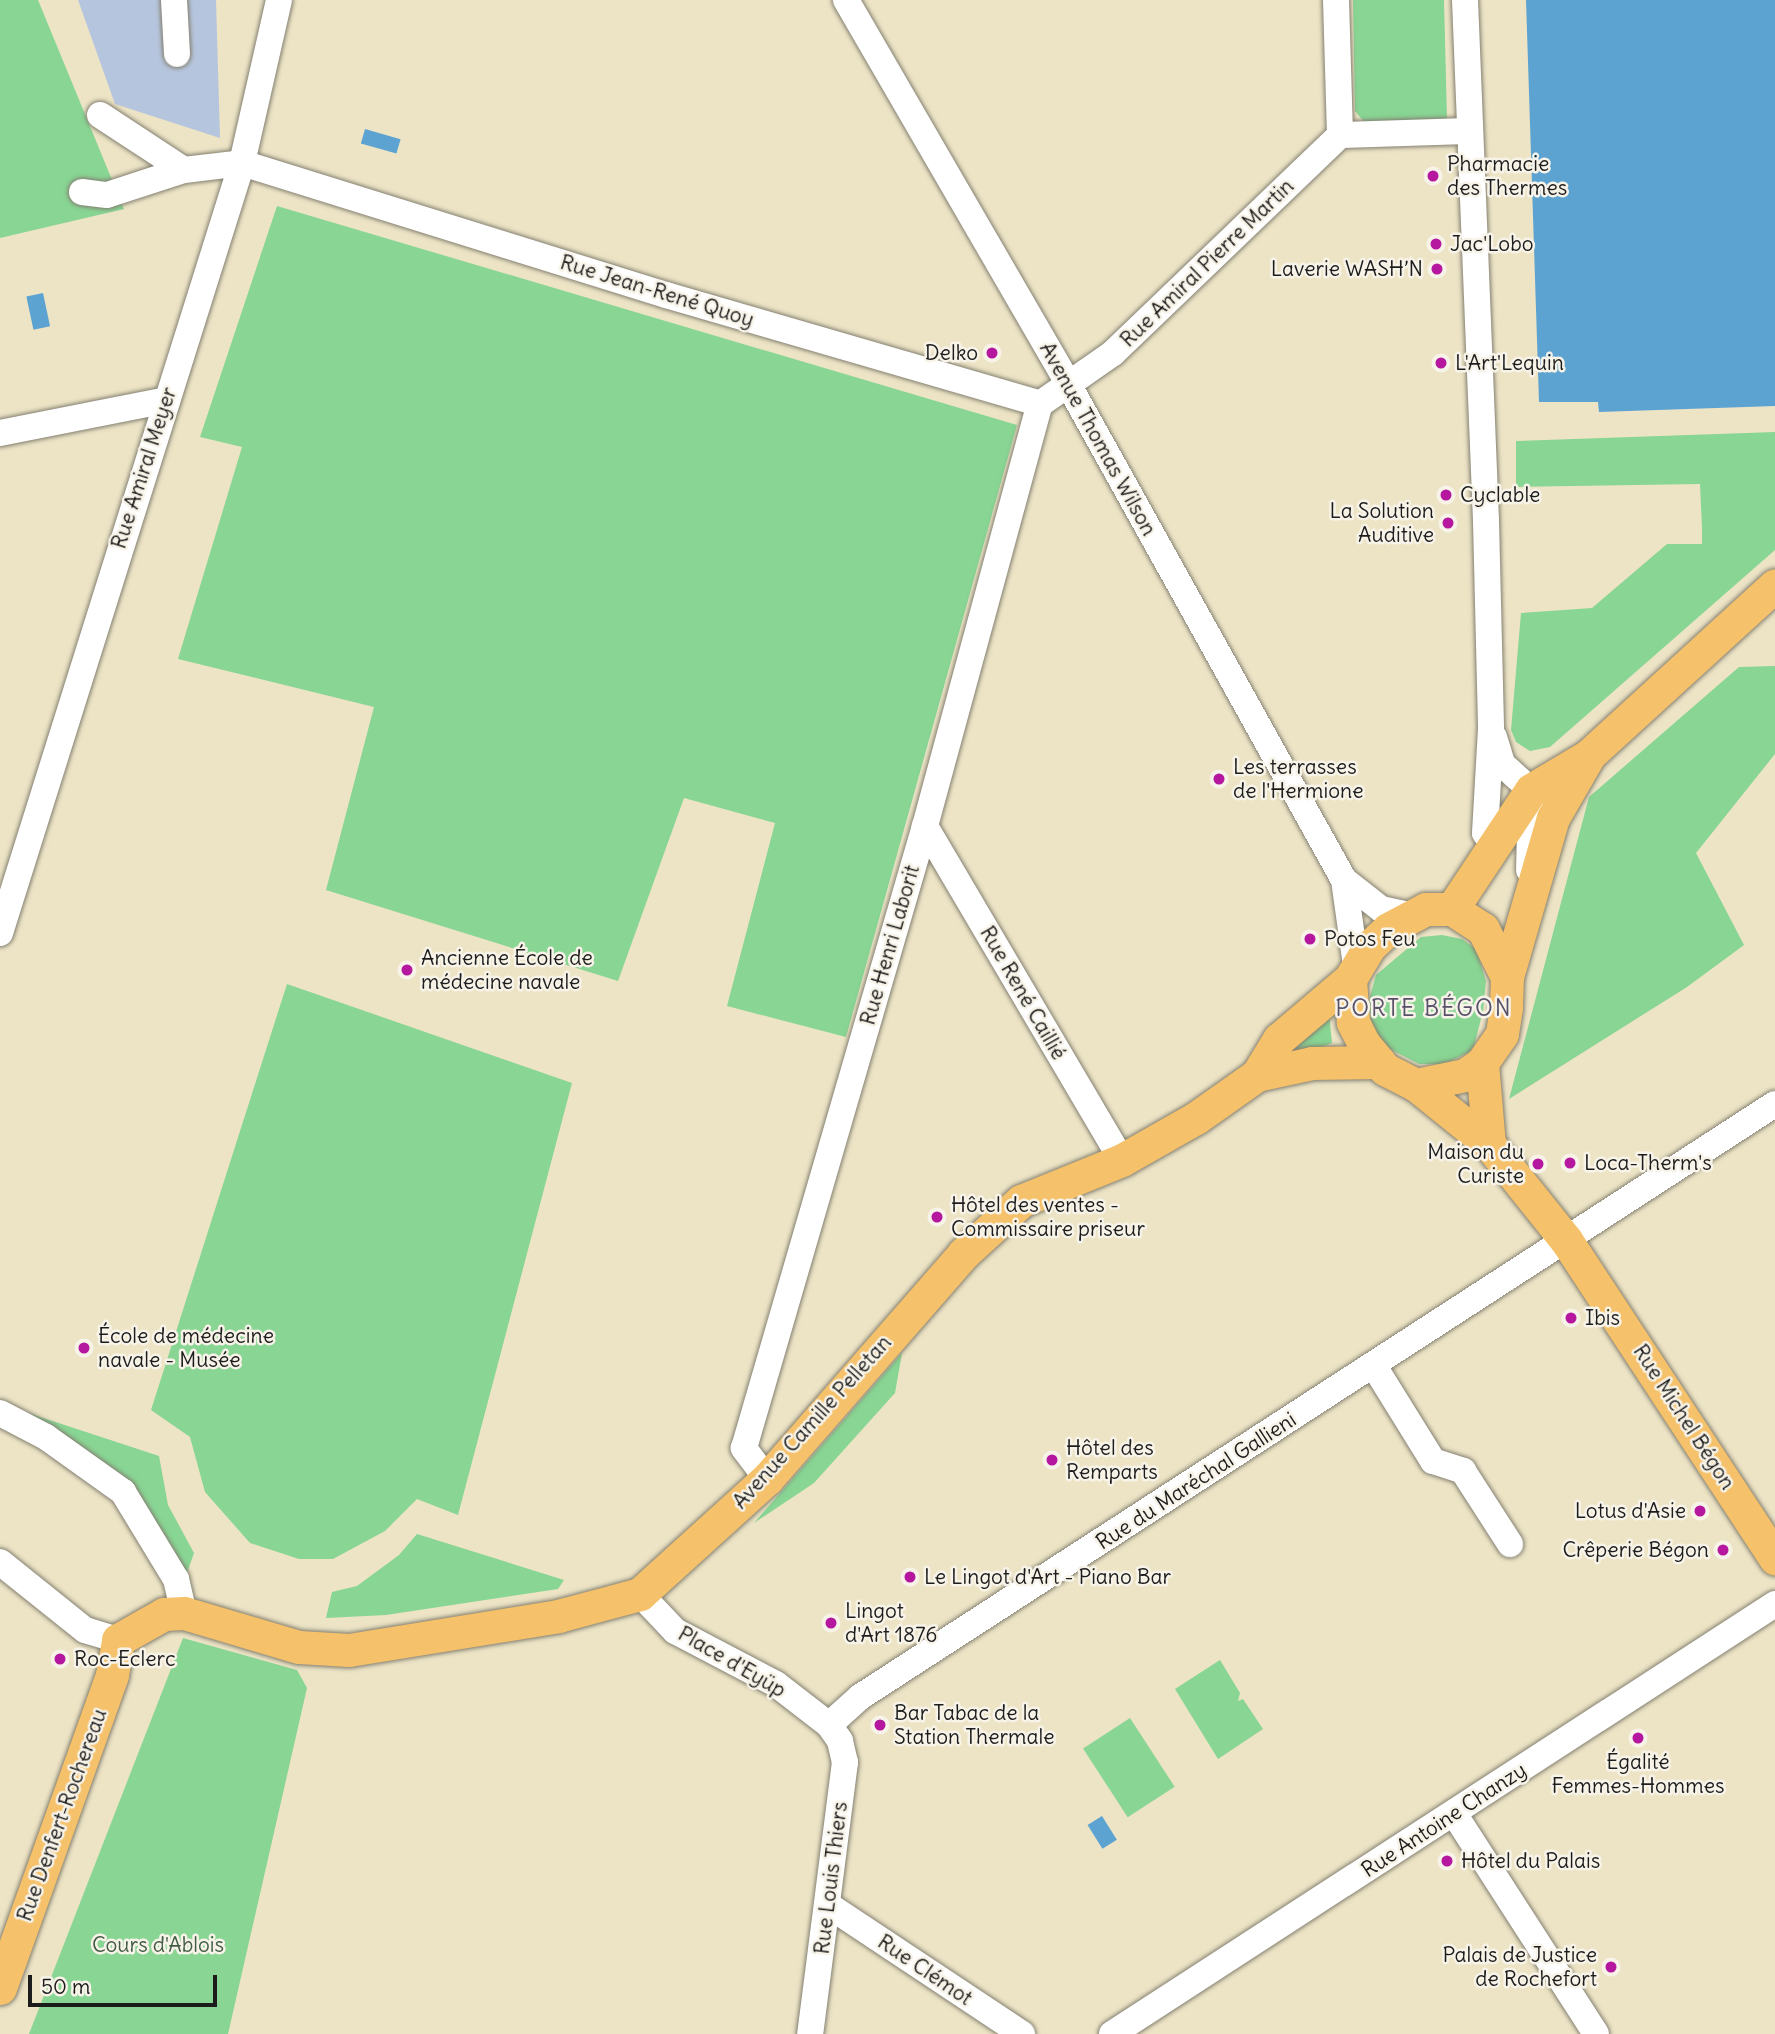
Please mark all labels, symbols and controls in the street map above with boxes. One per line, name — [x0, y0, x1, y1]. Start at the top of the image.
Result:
place label: Pharmacie des Thermes — [1447, 151, 1567, 201]
marker: Pharmacie des Thermes — [1425, 168, 1441, 184]
street label: Rue Amiral Pierre Martin — [1115, 174, 1299, 352]
place label: Jac'Lobo — [1450, 231, 1534, 257]
marker: Jac'Lobo — [1428, 236, 1444, 252]
street label: Rue Jean-René Quoy — [557, 250, 757, 332]
place label: Laverie WASH’N — [1271, 256, 1423, 282]
marker: Laverie WASH’N — [1429, 261, 1445, 277]
street label: Avenue Thomas Wilson — [1034, 338, 1162, 540]
place label: Delko — [925, 340, 978, 366]
marker: Delko — [984, 345, 1000, 361]
place label: L'Art'Lequin — [1455, 350, 1564, 376]
marker: L'Art'Lequin — [1433, 355, 1449, 371]
street label: Rue Amiral Meyer — [106, 384, 182, 552]
place label: Cyclable — [1460, 482, 1540, 508]
marker: Cyclable — [1438, 487, 1454, 503]
place label: La Solution Auditive — [1330, 498, 1434, 548]
marker: La Solution Auditive — [1440, 515, 1456, 531]
place label: Les terrasses de l'Hermione — [1233, 754, 1363, 804]
marker: Les terrasses de l'Hermione — [1211, 771, 1227, 787]
street label: Rue Henri Laborit — [855, 862, 925, 1028]
street label: Rue René Caillié — [975, 922, 1071, 1064]
place label: Potos Feu — [1324, 926, 1416, 952]
marker: Potos Feu — [1302, 931, 1318, 947]
place label: Ancienne École de médecine navale — [421, 945, 593, 995]
marker: Ancienne École de médecine navale — [399, 962, 415, 978]
district label: PORTE BÉGON — [1337, 994, 1511, 1022]
place label: Maison du Curiste — [1427, 1139, 1524, 1189]
place label: Loca-Therm's — [1584, 1150, 1712, 1176]
marker: Loca-Therm's — [1562, 1155, 1578, 1171]
marker: Maison du Curiste — [1530, 1156, 1546, 1172]
place label: Hôtel des ventes - Commissaire priseur — [951, 1192, 1145, 1242]
marker: Hôtel des ventes - Commissaire priseur — [929, 1209, 945, 1225]
place label: Ibis — [1585, 1305, 1620, 1331]
marker: Ibis — [1563, 1310, 1579, 1326]
place label: École de médecine navale - Musée — [98, 1323, 274, 1373]
street label: Avenue Camille Pelletan — [727, 1330, 897, 1514]
marker: École de médecine navale - Musée — [76, 1340, 92, 1356]
street label: Rue Michel Bégon — [1628, 1340, 1740, 1494]
street label: Rue du Maréchal Gallieni — [1091, 1407, 1301, 1555]
place label: Hôtel des Remparts — [1066, 1435, 1158, 1485]
marker: Hôtel des Remparts — [1044, 1452, 1060, 1468]
place label: Lotus d'Asie — [1575, 1498, 1686, 1524]
marker: Lotus d'Asie — [1692, 1503, 1708, 1519]
place label: Crêperie Bégon — [1562, 1537, 1709, 1563]
marker: Crêperie Bégon — [1715, 1542, 1731, 1558]
place label: Le Lingot d'Art - Piano Bar — [924, 1564, 1171, 1590]
marker: Le Lingot d'Art - Piano Bar — [902, 1569, 918, 1585]
place label: Lingot d'Art 1876 — [845, 1598, 937, 1648]
marker: Lingot d'Art 1876 — [823, 1615, 839, 1631]
street label: Place d'Eyüp — [674, 1621, 790, 1703]
place label: Roc-Eclerc — [74, 1646, 176, 1672]
marker: Roc-Eclerc — [52, 1651, 68, 1667]
place label: Bar Tabac de la Station Thermale — [894, 1700, 1055, 1750]
street label: Rue Denfert-Rochereau — [12, 1705, 112, 1925]
marker: Bar Tabac de la Station Thermale — [872, 1717, 888, 1733]
marker: Égalité Femmes-Hommes — [1630, 1730, 1646, 1746]
place label: Égalité Femmes-Hommes — [1551, 1749, 1725, 1799]
street label: Rue Antoine Chanzy — [1357, 1757, 1531, 1883]
street label: Rue Louis Thiers — [809, 1800, 853, 1956]
place label: Hôtel du Palais — [1461, 1848, 1600, 1874]
marker: Hôtel du Palais — [1439, 1853, 1455, 1869]
street label: Rue Clémot — [873, 1929, 977, 2011]
park label: Cours d'Ablois — [92, 1932, 224, 1958]
place label: Palais de Justice de Rochefort — [1443, 1942, 1597, 1992]
marker: Palais de Justice de Rochefort — [1603, 1959, 1619, 1975]
scale bar — [32, 1960, 220, 2004]
text: 50 m — [41, 1973, 90, 2000]

